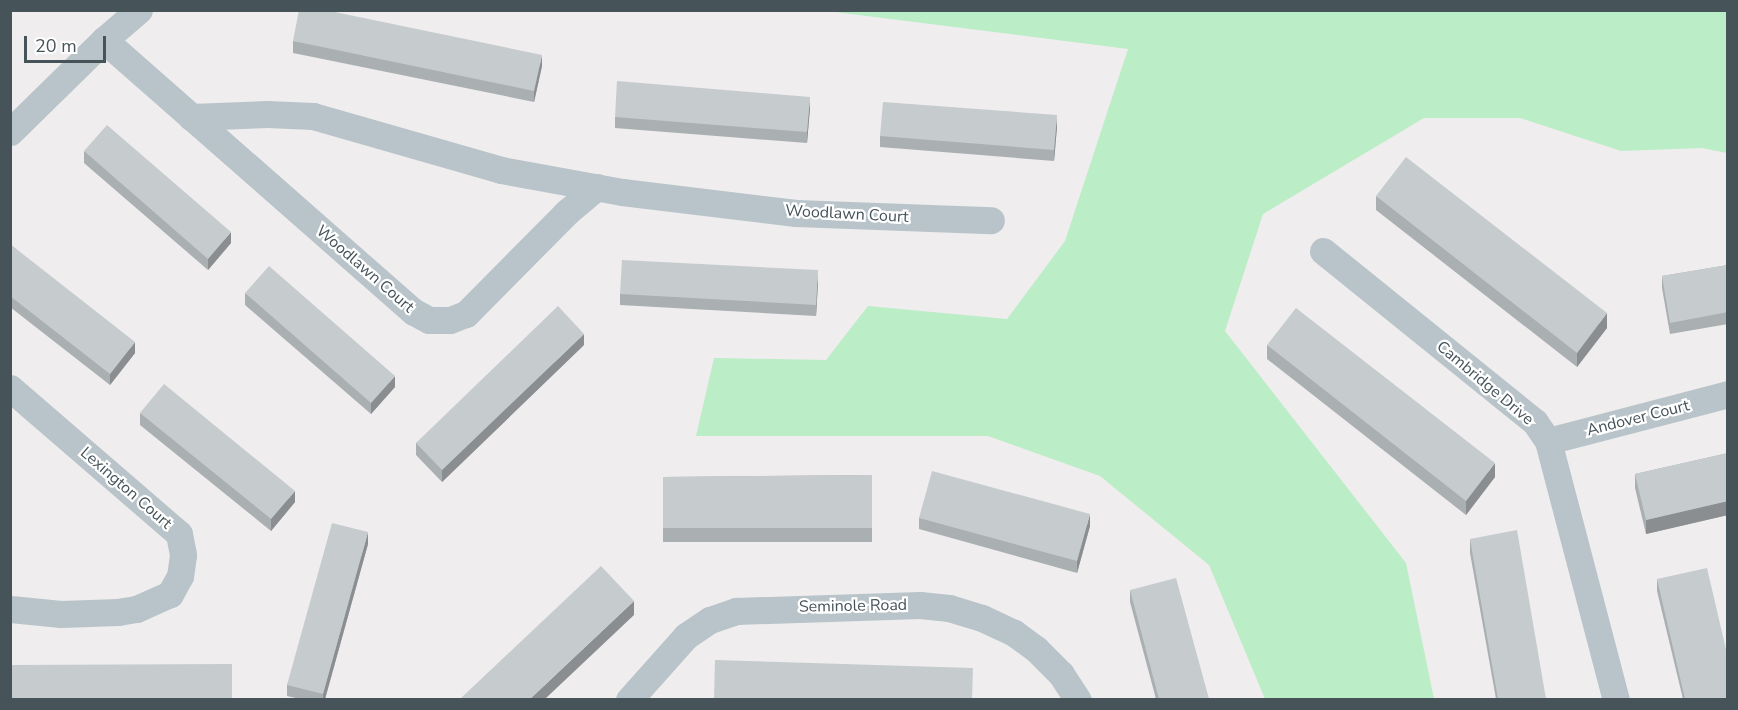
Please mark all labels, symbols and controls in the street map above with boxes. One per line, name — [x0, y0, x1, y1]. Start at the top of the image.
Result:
scale bar — [27, 24, 110, 62]
text: 20 m — [35, 34, 77, 58]
street label: Woodlawn Court — [785, 201, 909, 227]
street label: Woodlawn Court — [312, 221, 418, 317]
street label: Cambridge Drive — [1433, 337, 1537, 429]
street label: Andover Court — [1585, 396, 1691, 440]
street label: Lexington Court — [76, 443, 176, 533]
street label: Seminole Road — [799, 595, 907, 617]

